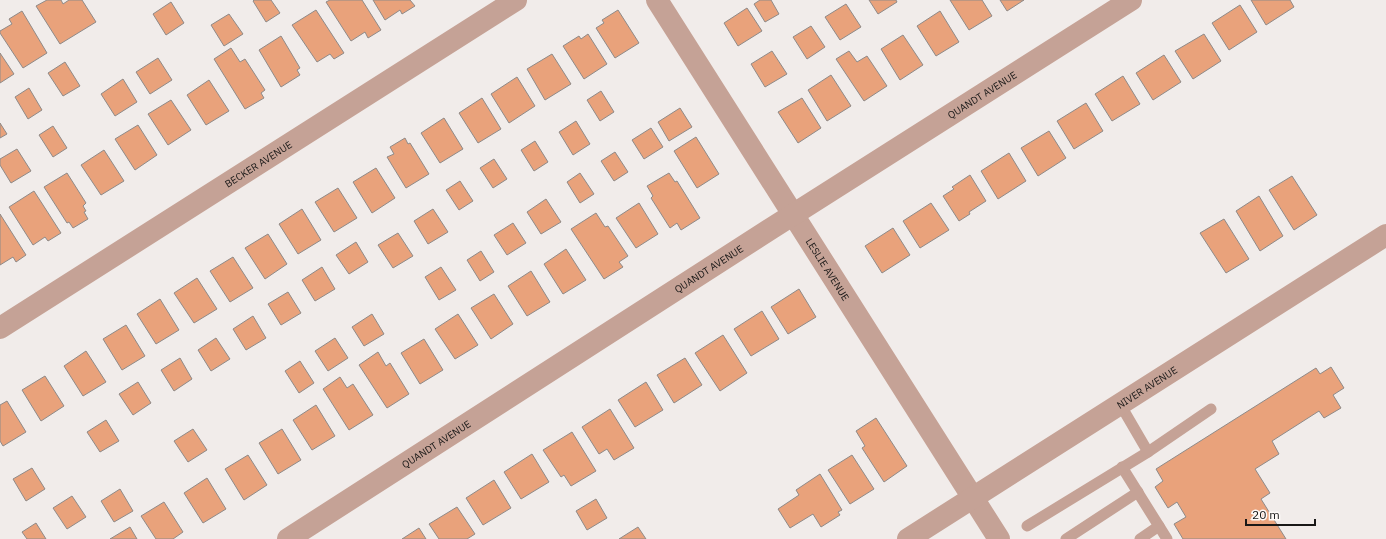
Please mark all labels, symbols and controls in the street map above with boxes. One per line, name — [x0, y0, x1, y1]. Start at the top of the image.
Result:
street label: QUANDT AVENUE — [945, 68, 1019, 122]
street label: BECKER AVENUE — [222, 138, 295, 190]
street label: LESLIE AVENUE — [803, 236, 852, 303]
street label: QUANDT AVENUE — [672, 242, 746, 296]
street label: NIVER AVENUE — [1114, 363, 1180, 412]
street label: QUANDT AVENUE — [399, 417, 473, 471]
scale bar — [1246, 501, 1315, 527]
text: 20 m — [1252, 507, 1280, 522]

